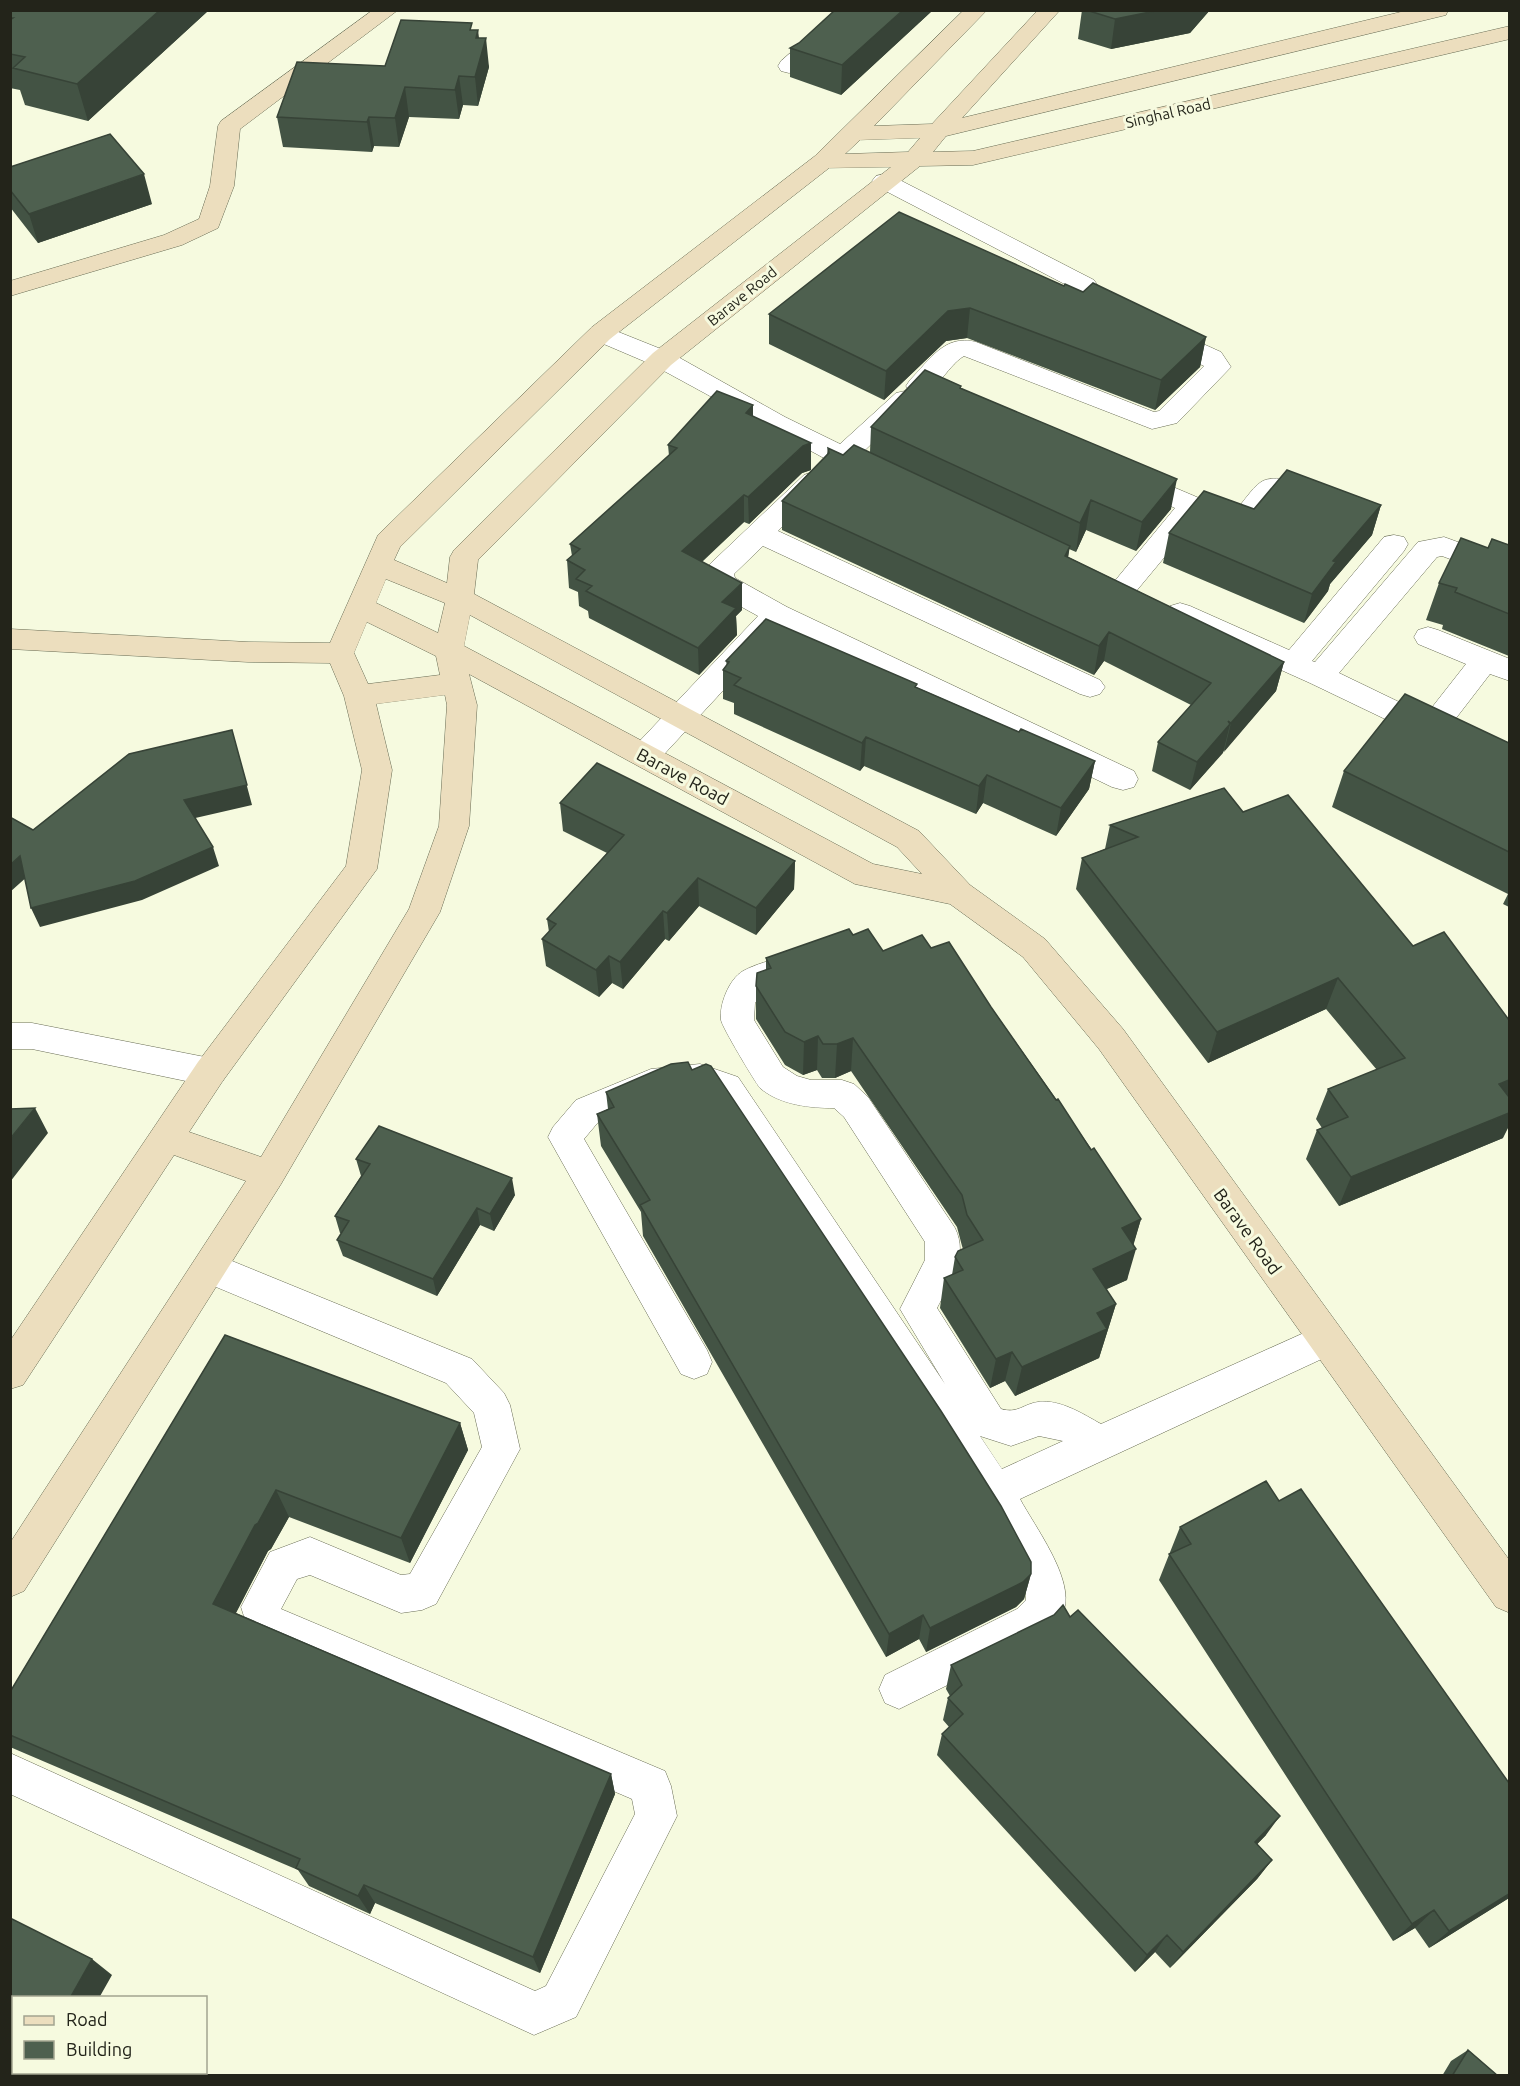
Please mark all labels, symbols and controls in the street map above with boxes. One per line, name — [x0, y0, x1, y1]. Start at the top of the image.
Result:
street label: Singhal Road — [1124, 95, 1212, 131]
street label: Barave Road — [704, 263, 780, 329]
street label: Barave Road — [634, 743, 732, 809]
street label: Barave Road — [1210, 1184, 1286, 1278]
legend — [12, 1996, 207, 2074]
text: Road — [66, 2009, 108, 2029]
text: Building — [66, 2039, 132, 2059]

